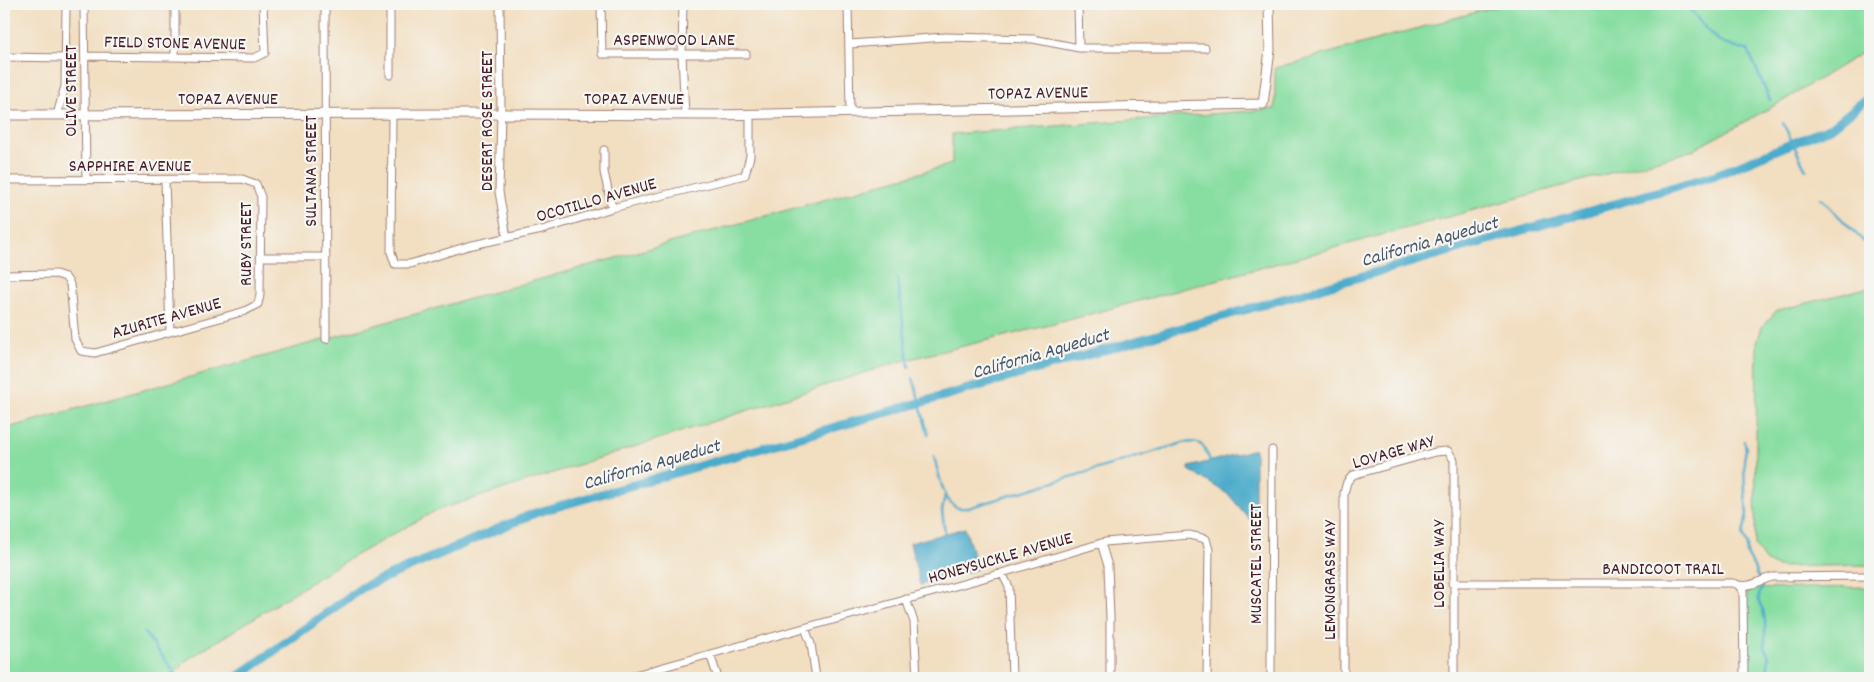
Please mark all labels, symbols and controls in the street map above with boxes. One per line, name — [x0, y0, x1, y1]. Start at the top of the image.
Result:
street label: ASPENWOOD LANE — [613, 29, 735, 54]
street label: FIELD STONE AVENUE — [104, 31, 246, 58]
street label: OLIVE STREET — [60, 45, 85, 137]
street label: DESERT ROSE STREET — [476, 51, 501, 191]
street label: TOPAZ AVENUE — [988, 81, 1088, 108]
street label: TOPAZ AVENUE — [178, 88, 278, 113]
street label: TOPAZ AVENUE — [584, 88, 684, 113]
street label: SULTANA STREET — [300, 115, 325, 227]
street label: SAPPHIRE AVENUE — [69, 155, 191, 180]
street label: OCOTILLO AVENUE — [534, 172, 660, 230]
street label: RUBY STREET — [235, 202, 260, 286]
water label: California Aqueduct — [1358, 210, 1503, 276]
street label: AZURITE AVENUE — [109, 292, 224, 347]
water label: California Aqueduct — [969, 322, 1114, 388]
street label: LOVAGE WAY — [1350, 429, 1439, 477]
water label: California Aqueduct — [580, 433, 725, 499]
street label: MUSCATEL STREET — [1245, 504, 1270, 624]
street label: LEMONGRASS WAY — [1319, 519, 1344, 640]
street label: LOBELIA WAY — [1428, 519, 1453, 608]
street label: HONEYSUCKLE AVENUE — [926, 527, 1076, 592]
street label: BANDICOOT TRAIL — [1602, 558, 1725, 583]

